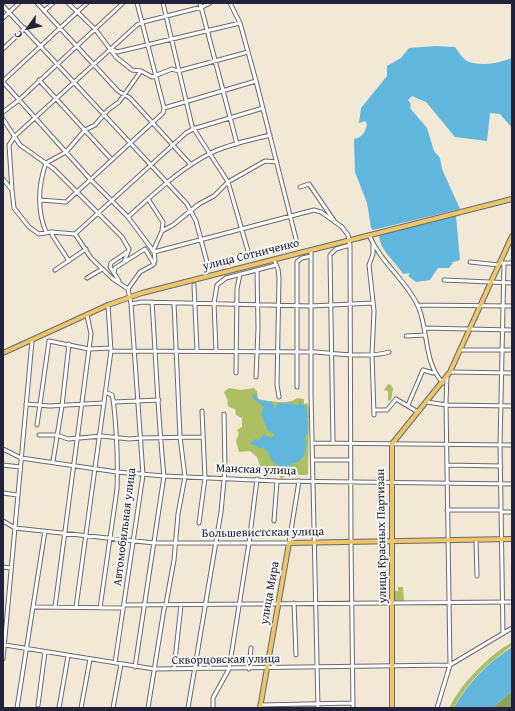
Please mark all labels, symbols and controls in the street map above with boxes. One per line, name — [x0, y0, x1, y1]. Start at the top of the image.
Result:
north arrow — [8, 8, 48, 48]
text: С — [10, 28, 26, 42]
street label: улица Сотниченко — [201, 236, 301, 274]
street label: Манская улица — [216, 461, 296, 479]
street label: Автомобильная улица — [111, 467, 139, 587]
street label: улица Красных Партизан — [374, 469, 390, 603]
street label: Большевистская улица — [202, 525, 324, 541]
street label: улица Мира — [257, 560, 283, 626]
street label: Скворцовская улица — [172, 652, 280, 668]

